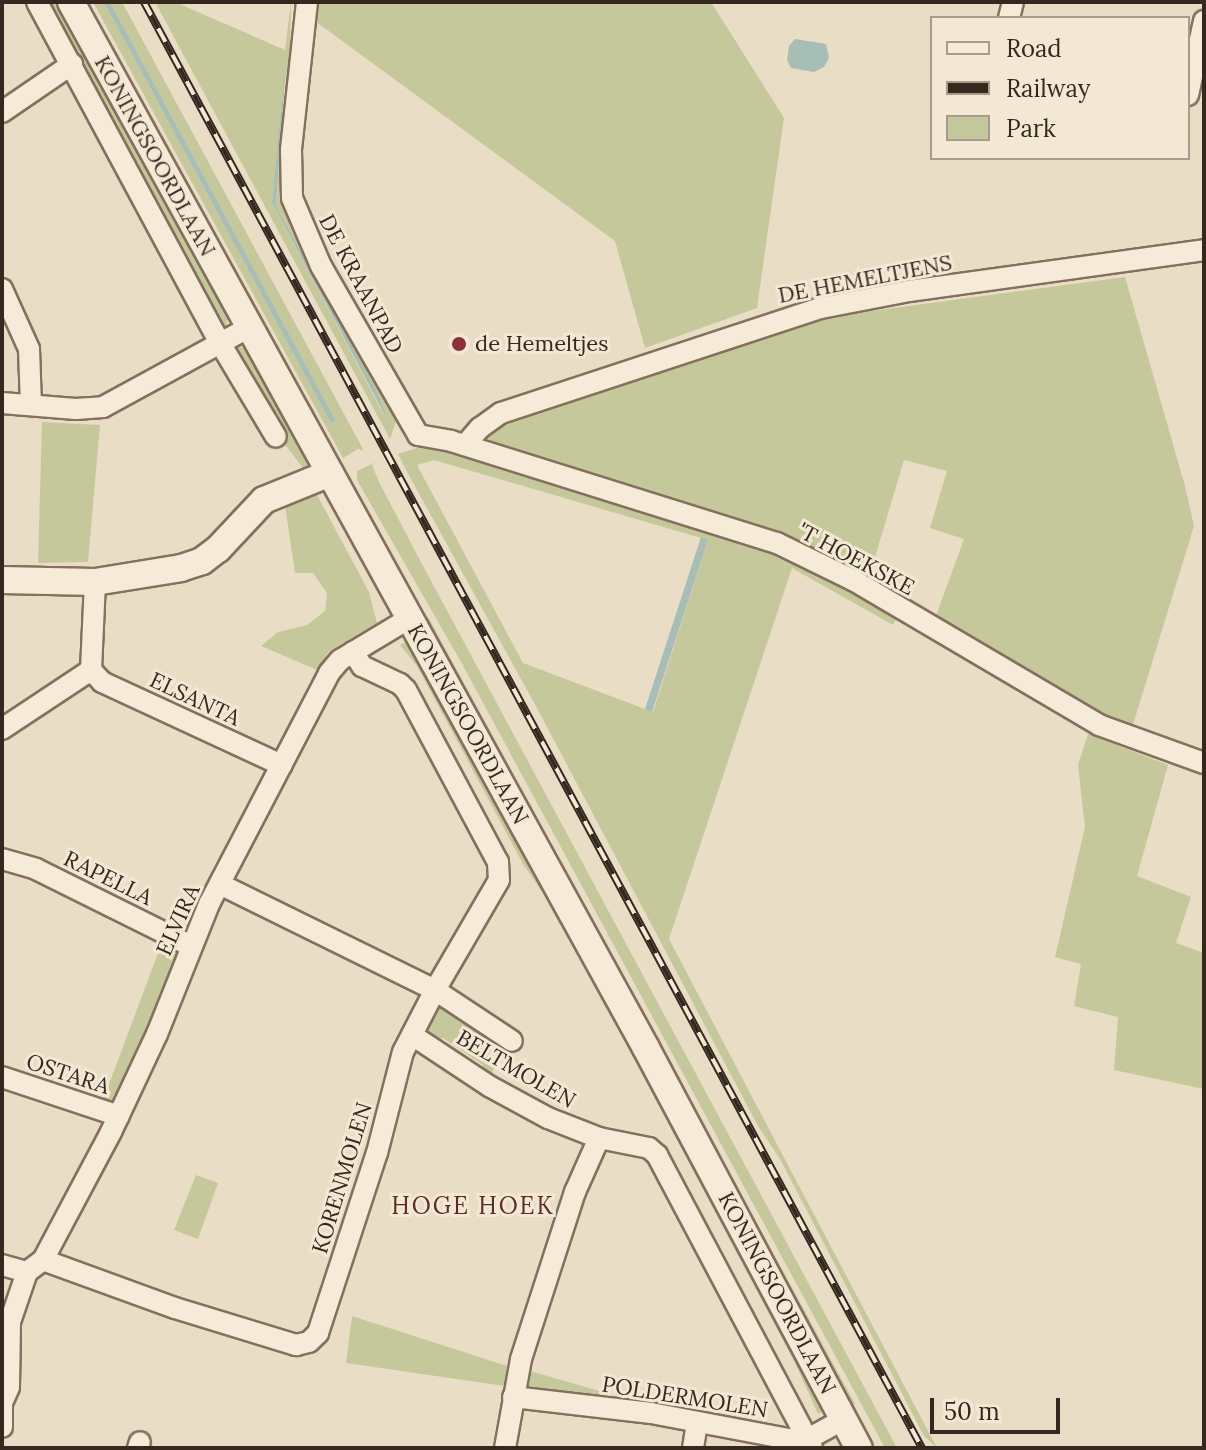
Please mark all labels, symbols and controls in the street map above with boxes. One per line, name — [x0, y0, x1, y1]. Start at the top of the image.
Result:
legend — [930, 16, 1190, 160]
text: Road — [1006, 33, 1062, 64]
street label: KONINGSOORDLAAN — [89, 51, 221, 261]
text: Railway — [1006, 73, 1090, 104]
text: Park — [1006, 113, 1056, 144]
street label: DE KRAANPAD — [313, 210, 409, 358]
street label: DE HEMELTJENS — [776, 249, 954, 309]
place label: de Hemeltjes — [475, 331, 608, 357]
marker: de Hemeltjes — [450, 335, 468, 353]
street label: 'T HOEKSKE — [793, 517, 919, 601]
street label: KONINGSOORDLAAN — [402, 619, 534, 829]
street label: ELSANTA — [146, 667, 244, 731]
street label: RAPELLA — [59, 845, 157, 911]
street label: ELVIRA — [151, 880, 205, 960]
street label: BELTMOLEN — [452, 1024, 580, 1114]
street label: OSTARA — [23, 1048, 113, 1100]
street label: KORENMOLEN — [306, 1099, 378, 1257]
street label: KONINGSOORDLAAN — [713, 1188, 841, 1398]
district label: HOGE HOEK — [391, 1192, 555, 1220]
street label: POLDERMOLEN — [600, 1371, 770, 1423]
scale bar — [934, 1382, 1064, 1432]
text: 50 m — [944, 1396, 1000, 1427]

